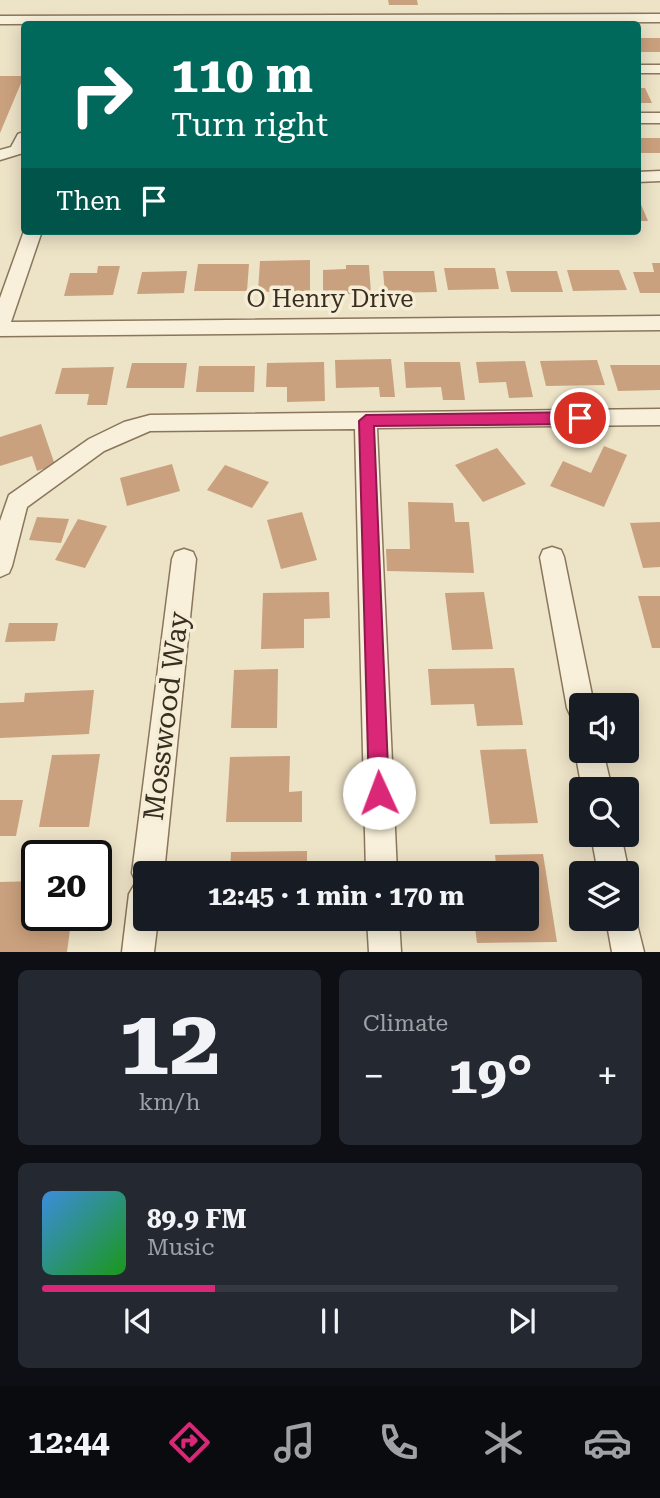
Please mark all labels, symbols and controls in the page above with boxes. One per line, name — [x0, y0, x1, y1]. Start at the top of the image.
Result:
text: 110 m — [171, 47, 313, 104]
icon: right — [56, 49, 147, 140]
text: Turn right — [171, 106, 328, 144]
icon: arrive — [135, 182, 173, 220]
text: Then — [56, 186, 121, 216]
street label: O Henry Drive — [247, 285, 413, 313]
pin — [550, 388, 610, 448]
icon: arrive — [561, 399, 599, 437]
street label: Mosswood Way — [137, 609, 195, 822]
map controls — [569, 693, 639, 931]
button: sound — [569, 693, 639, 763]
position arrow — [342, 756, 416, 830]
button: search — [569, 777, 639, 847]
speed limit sign: 20 — [21, 840, 112, 931]
button: layers — [569, 861, 639, 931]
text: 12:45 · 1 min · 170 m — [208, 881, 464, 911]
text: 12 — [119, 990, 220, 1096]
text: Climate — [363, 1010, 448, 1037]
text: 19° — [448, 1045, 533, 1106]
text: − — [363, 1054, 384, 1098]
text: + — [597, 1054, 618, 1098]
text: km/h — [139, 1089, 200, 1116]
text: 89.9 FM — [147, 1204, 247, 1234]
text: Music — [147, 1234, 214, 1261]
icon: previous — [119, 1302, 157, 1340]
icon: pause — [311, 1302, 349, 1340]
icon: next — [503, 1302, 541, 1340]
icon: directions — [165, 1418, 214, 1467]
icon: music — [270, 1418, 319, 1467]
icon: phone — [374, 1418, 423, 1467]
icon: climate — [479, 1418, 528, 1467]
icon: car — [583, 1418, 632, 1467]
text: 12:44 — [28, 1423, 109, 1461]

